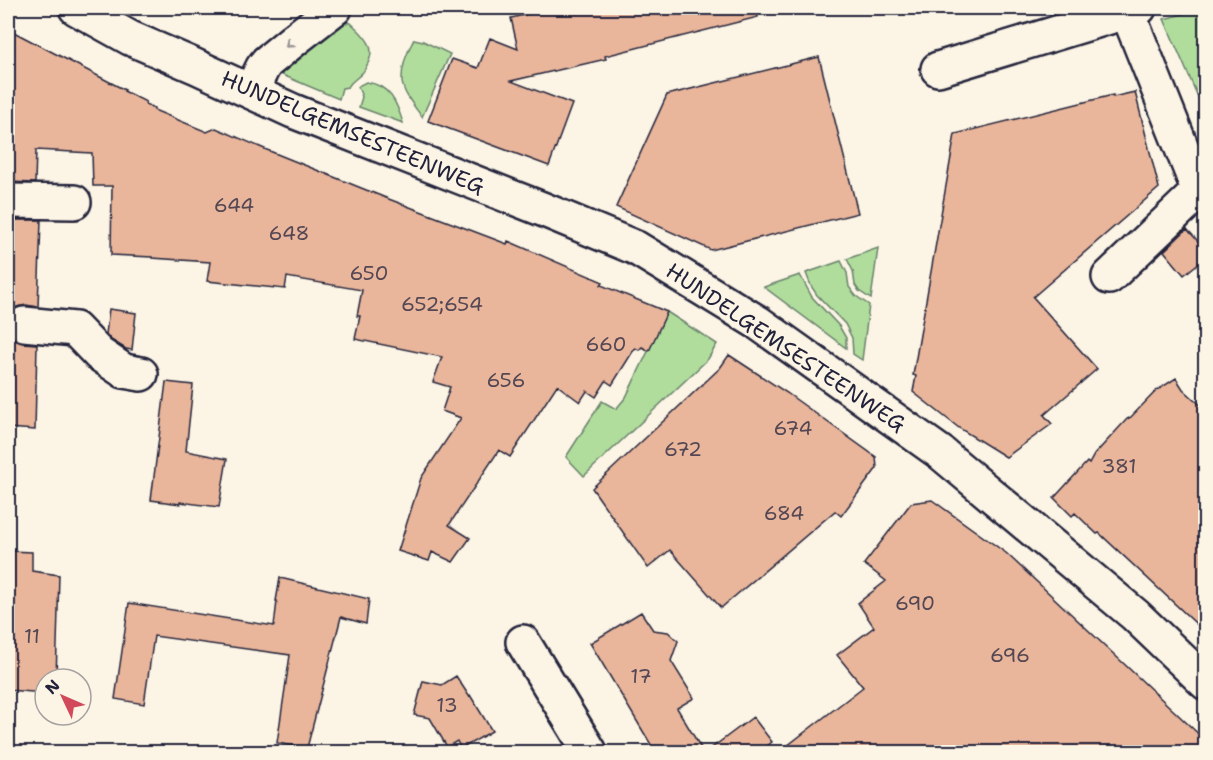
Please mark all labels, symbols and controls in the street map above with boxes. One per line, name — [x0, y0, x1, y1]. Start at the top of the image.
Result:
one-way arrow — [285, 37, 296, 48]
street label: HUNDELGEMSESTEENWEG — [217, 64, 489, 201]
house number: 644 — [214, 192, 254, 218]
house number: 648 — [269, 220, 309, 246]
street label: HUNDELGEMSESTEENWEG — [660, 256, 912, 439]
house number: 650 — [349, 260, 389, 286]
house number: 652;654 — [401, 291, 483, 317]
house number: 660 — [586, 331, 626, 357]
house number: 656 — [486, 367, 526, 393]
house number: 674 — [774, 415, 812, 441]
house number: 672 — [664, 436, 702, 462]
house number: 381 — [1102, 453, 1137, 479]
house number: 684 — [764, 500, 804, 526]
house number: 690 — [895, 590, 935, 616]
house number: 11 — [24, 623, 40, 649]
house number: 696 — [990, 642, 1030, 668]
house number: 17 — [630, 663, 652, 689]
north arrow — [33, 667, 93, 727]
text: N — [41, 675, 65, 699]
house number: 13 — [436, 692, 458, 718]

